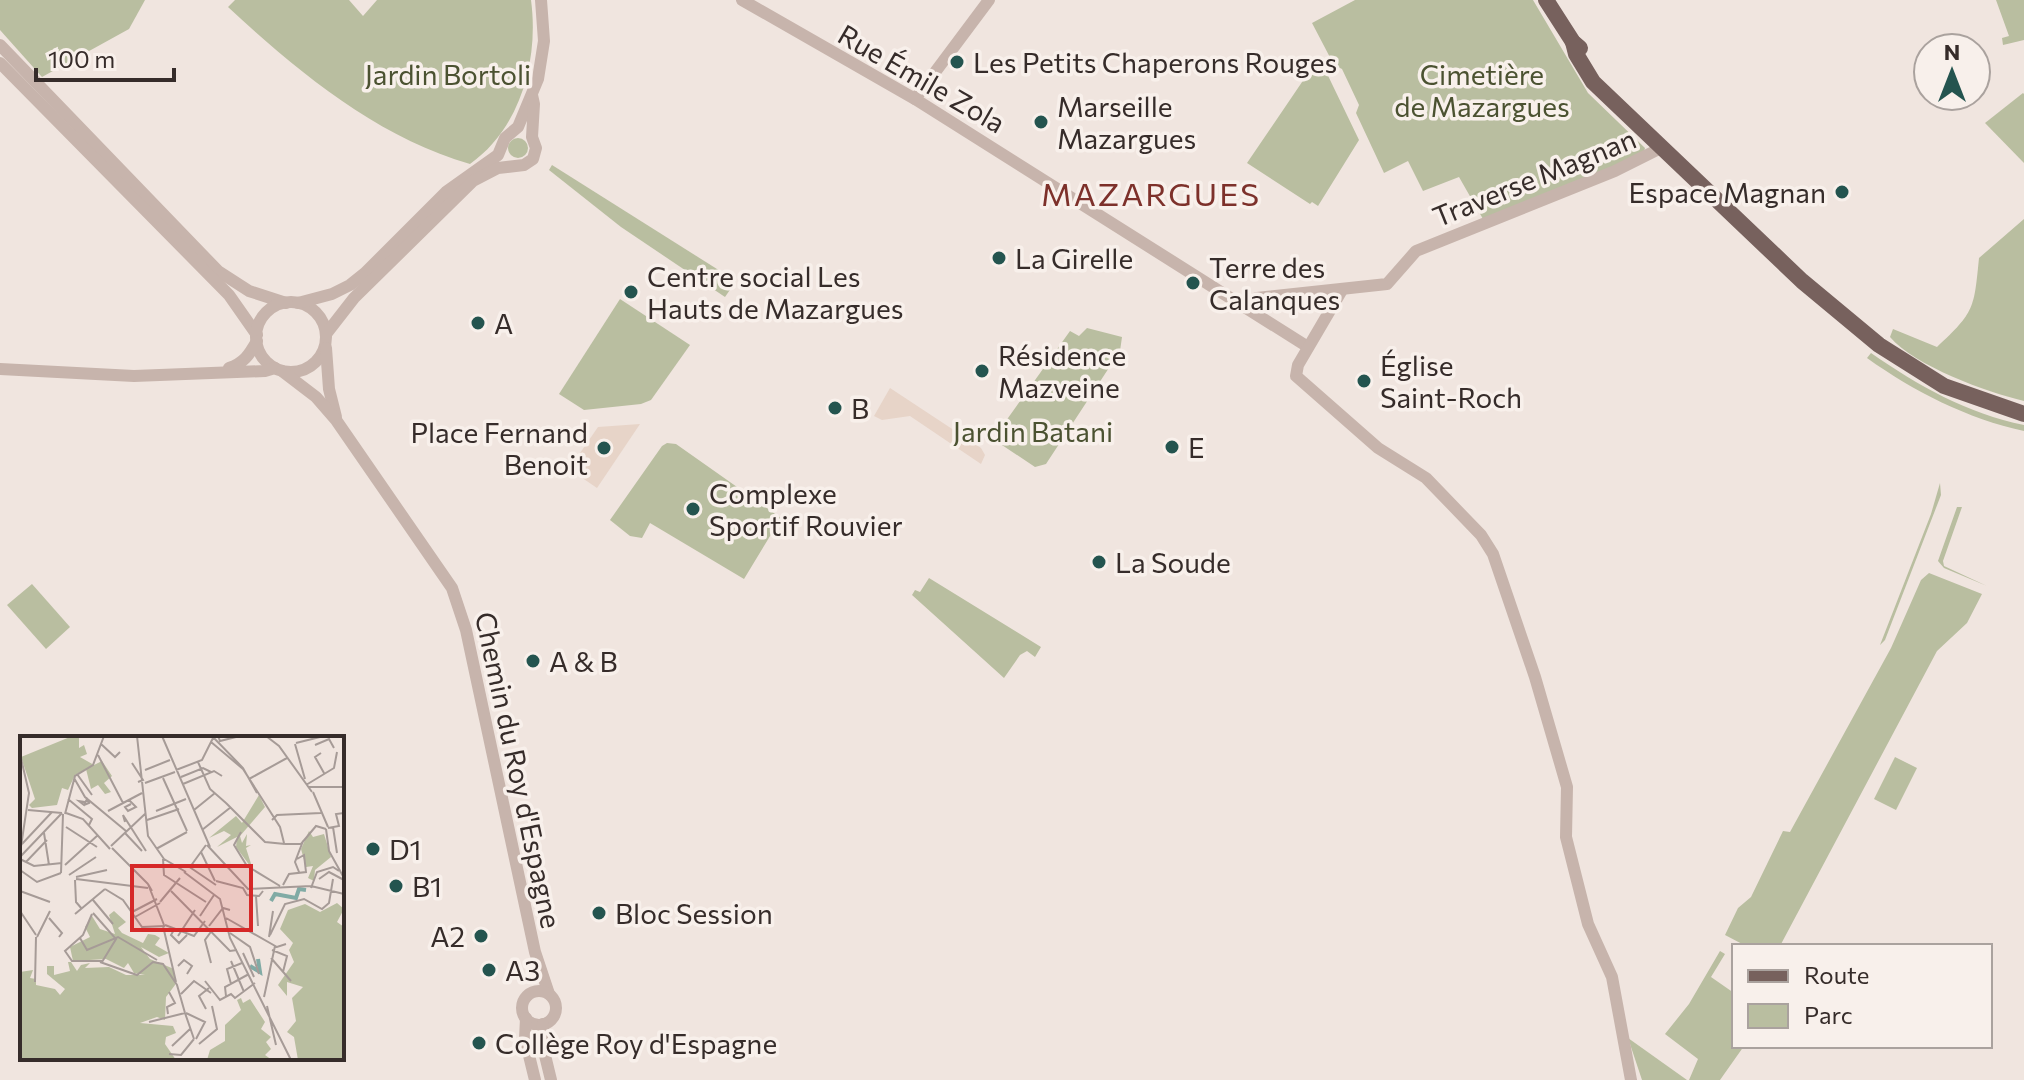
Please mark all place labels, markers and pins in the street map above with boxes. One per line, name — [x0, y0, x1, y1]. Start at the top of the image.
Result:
place label: Les Petits Chaperons Rouges — [973, 45, 1337, 79]
marker: Les Petits Chaperons Rouges — [948, 53, 966, 71]
place label: Marseille Mazargues — [1057, 89, 1196, 155]
marker: Marseille Mazargues — [1032, 113, 1050, 131]
place label: Espace Magnan — [1628, 175, 1826, 209]
marker: Espace Magnan — [1833, 183, 1851, 201]
place label: La Girelle — [1015, 241, 1133, 275]
marker: La Girelle — [990, 249, 1008, 267]
place label: Terre des Calanques — [1209, 250, 1340, 316]
place label: Centre social Les Hauts de Mazargues — [647, 259, 903, 325]
marker: Terre des Calanques — [1184, 274, 1202, 292]
marker: Centre social Les Hauts de Mazargues — [622, 283, 640, 301]
place label: A — [494, 306, 513, 340]
marker: A — [469, 314, 487, 332]
place label: Résidence Mazveine — [998, 338, 1126, 404]
place label: Église Saint-Roch — [1380, 348, 1522, 414]
marker: Résidence Mazveine — [973, 362, 991, 380]
marker: Église Saint-Roch — [1355, 372, 1373, 390]
place label: B — [851, 391, 869, 425]
marker: B — [826, 399, 844, 417]
place label: Place Fernand Benoit — [410, 415, 588, 481]
place label: E — [1188, 430, 1205, 464]
marker: E — [1163, 438, 1181, 456]
marker: Place Fernand Benoit — [595, 439, 613, 457]
place label: Complexe Sportif Rouvier — [709, 476, 903, 542]
marker: Complexe Sportif Rouvier — [684, 500, 702, 518]
place label: La Soude — [1115, 545, 1231, 579]
marker: La Soude — [1090, 553, 1108, 571]
place label: A & B — [549, 644, 618, 678]
marker: A & B — [524, 652, 542, 670]
place label: D1 — [389, 832, 422, 866]
marker: D1 — [364, 840, 382, 858]
place label: B1 — [412, 869, 442, 903]
marker: B1 — [387, 877, 405, 895]
place label: Bloc Session — [615, 896, 773, 930]
marker: Bloc Session — [590, 904, 608, 922]
place label: A2 — [430, 919, 465, 953]
marker: A2 — [472, 927, 490, 945]
place label: A3 — [505, 953, 540, 987]
marker: A3 — [480, 961, 498, 979]
place label: Collège Roy d'Espagne — [495, 1026, 777, 1060]
marker: Collège Roy d'Espagne — [470, 1034, 488, 1052]

